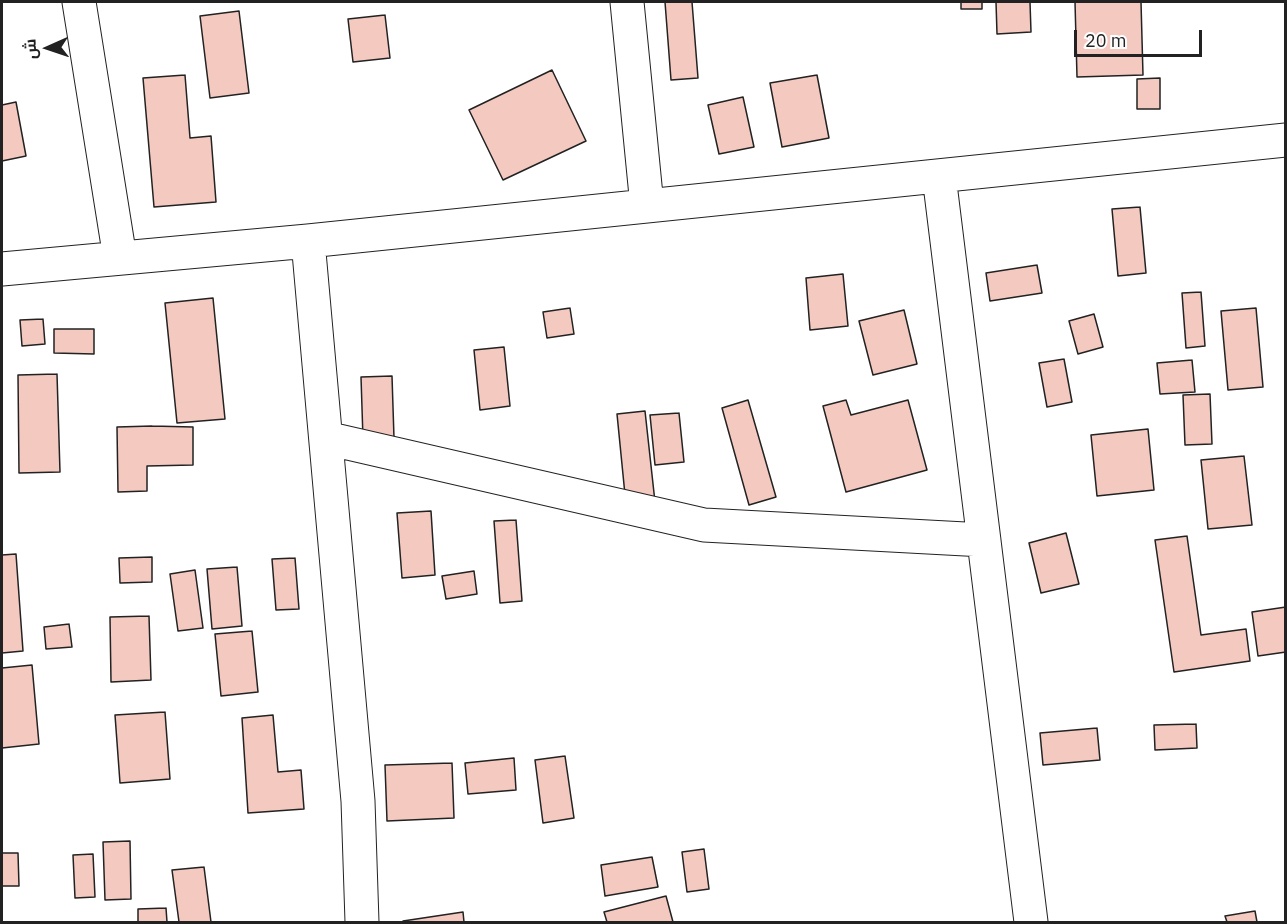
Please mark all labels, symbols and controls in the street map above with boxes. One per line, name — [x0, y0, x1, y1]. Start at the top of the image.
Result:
north arrow — [18, 18, 78, 78]
scale bar — [1077, 18, 1204, 56]
text: 20 m — [1085, 29, 1127, 52]
text: ش — [20, 38, 41, 60]

